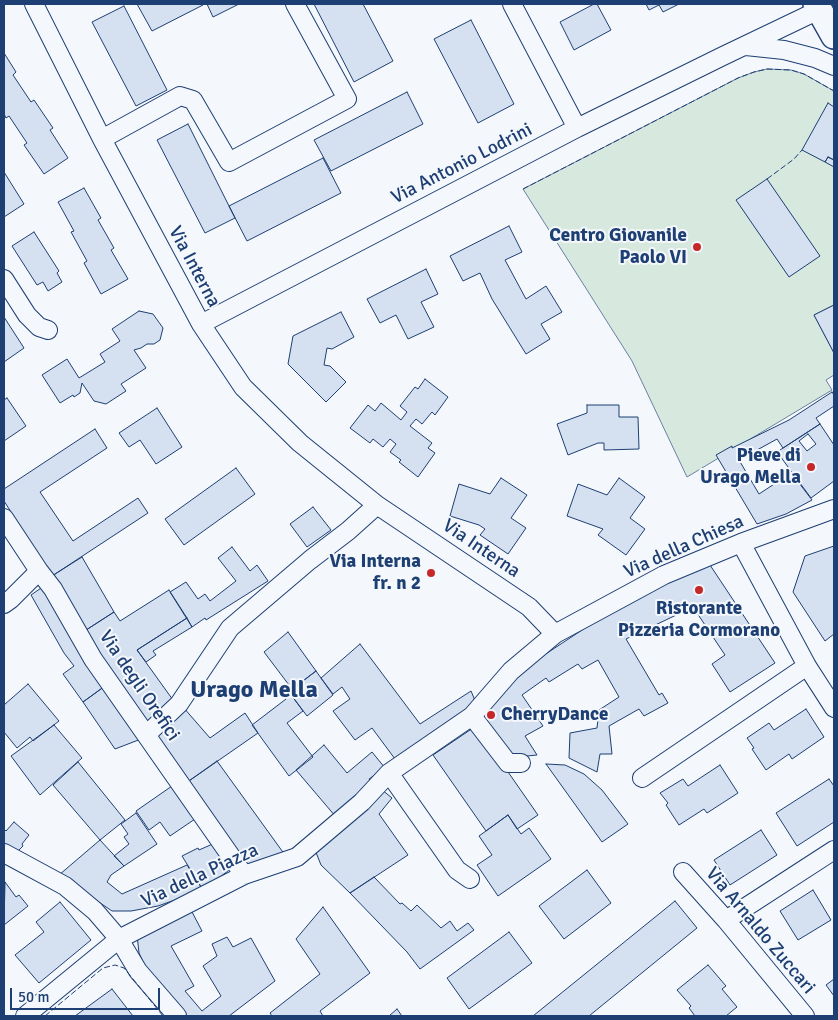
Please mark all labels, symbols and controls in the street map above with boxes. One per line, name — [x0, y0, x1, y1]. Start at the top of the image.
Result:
street label: Via Antonio Lodrini — [388, 119, 536, 209]
street label: Via Interna — [163, 222, 225, 312]
place label: Centro Giovanile Paolo VI — [549, 225, 687, 269]
marker: Centro Giovanile Paolo VI — [691, 241, 703, 253]
place label: Pieve di Urago Mella — [700, 445, 801, 489]
marker: Pieve di Urago Mella — [805, 461, 817, 473]
street label: Via della Chiesa — [621, 510, 747, 584]
street label: Via Interna — [438, 515, 524, 583]
place label: Via Interna fr. n 2 — [329, 551, 421, 595]
marker: Via Interna fr. n 2 — [425, 567, 437, 579]
marker: Ristorante Pizzeria Cormorano — [693, 584, 705, 596]
place label: Ristorante Pizzeria Cormorano — [618, 598, 780, 642]
street label: Via degli Orefici — [94, 626, 184, 746]
district label: Urago Mella — [190, 677, 318, 705]
place label: CherryDance — [501, 704, 608, 726]
marker: CherryDance — [485, 709, 497, 721]
street label: Via della Piazza — [138, 839, 262, 913]
street label: Via Arnaldo Zuccari — [700, 863, 820, 999]
scale bar — [12, 978, 162, 1010]
text: 50 m — [18, 988, 49, 1006]

